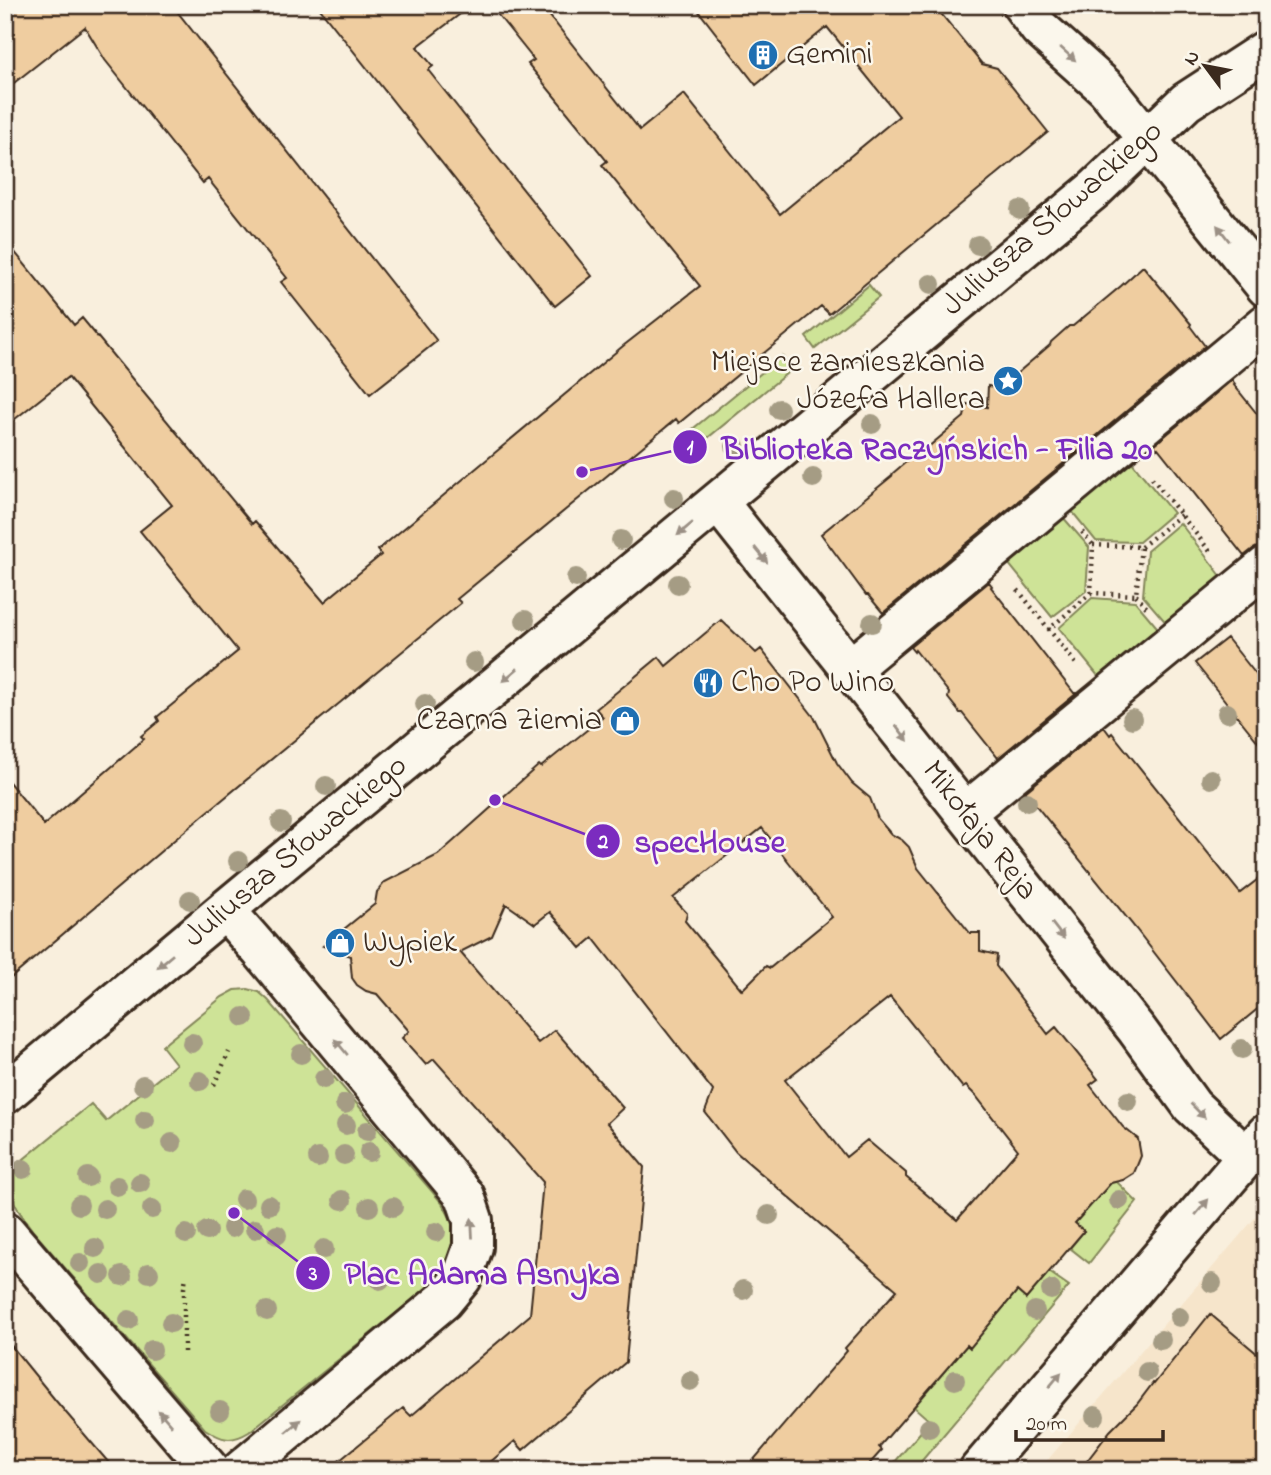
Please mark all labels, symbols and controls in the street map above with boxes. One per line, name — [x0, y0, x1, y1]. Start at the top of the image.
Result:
place label: Gemini — [786, 32, 873, 79]
north arrow — [1170, 32, 1240, 102]
building icon: Gemini — [746, 38, 780, 72]
one-way arrow — [1060, 46, 1077, 62]
text: N — [1178, 46, 1208, 71]
street label: Juliusza Słowackiego — [932, 109, 1174, 329]
one-way arrow — [1216, 225, 1231, 243]
place label: Miejsce zamieszkania Józefa Hallera — [711, 340, 985, 424]
place icon: Miejsce zamieszkania Józefa Hallera — [991, 364, 1025, 398]
callout: Biblioteka Raczyńskich - Filia 20 — [673, 420, 1166, 474]
text: Biblioteka Raczyńskich - Filia 20 — [720, 427, 1152, 476]
text: 1 — [687, 434, 694, 464]
one-way arrow — [676, 521, 693, 536]
one-way arrow — [753, 546, 768, 564]
place label: Cho Po Wino — [731, 660, 894, 707]
restaurant icon: Cho Po Wino — [691, 666, 725, 700]
one-way arrow — [501, 667, 519, 683]
place label: Czarna Ziemia — [417, 698, 602, 745]
shop icon: Czarna Ziemia — [608, 704, 642, 738]
one-way arrow — [894, 725, 909, 742]
street label: Juliusza Słowackiego — [174, 744, 418, 960]
street label: Mikołaja Reja — [909, 751, 1049, 911]
callout: specHouse — [585, 814, 799, 868]
text: specHouse — [635, 820, 787, 868]
text: 2 — [597, 828, 609, 858]
place label: Wypiek — [363, 920, 458, 967]
one-way arrow — [1051, 922, 1065, 940]
shop icon: Wypiek — [323, 926, 357, 960]
one-way arrow — [156, 953, 174, 968]
one-way arrow — [334, 1038, 349, 1055]
one-way arrow — [1189, 1102, 1206, 1119]
one-way arrow — [1194, 1198, 1210, 1216]
one-way arrow — [467, 1217, 478, 1239]
callout: Plac Adama Asnyka — [295, 1246, 634, 1300]
text: Plac Adama Asnyka — [344, 1252, 620, 1301]
text: 3 — [308, 1260, 318, 1290]
one-way arrow — [1047, 1372, 1062, 1389]
scale bar — [1016, 1398, 1162, 1442]
one-way arrow — [157, 1409, 173, 1427]
text: 20 m — [1026, 1410, 1067, 1440]
one-way arrow — [285, 1419, 302, 1434]

